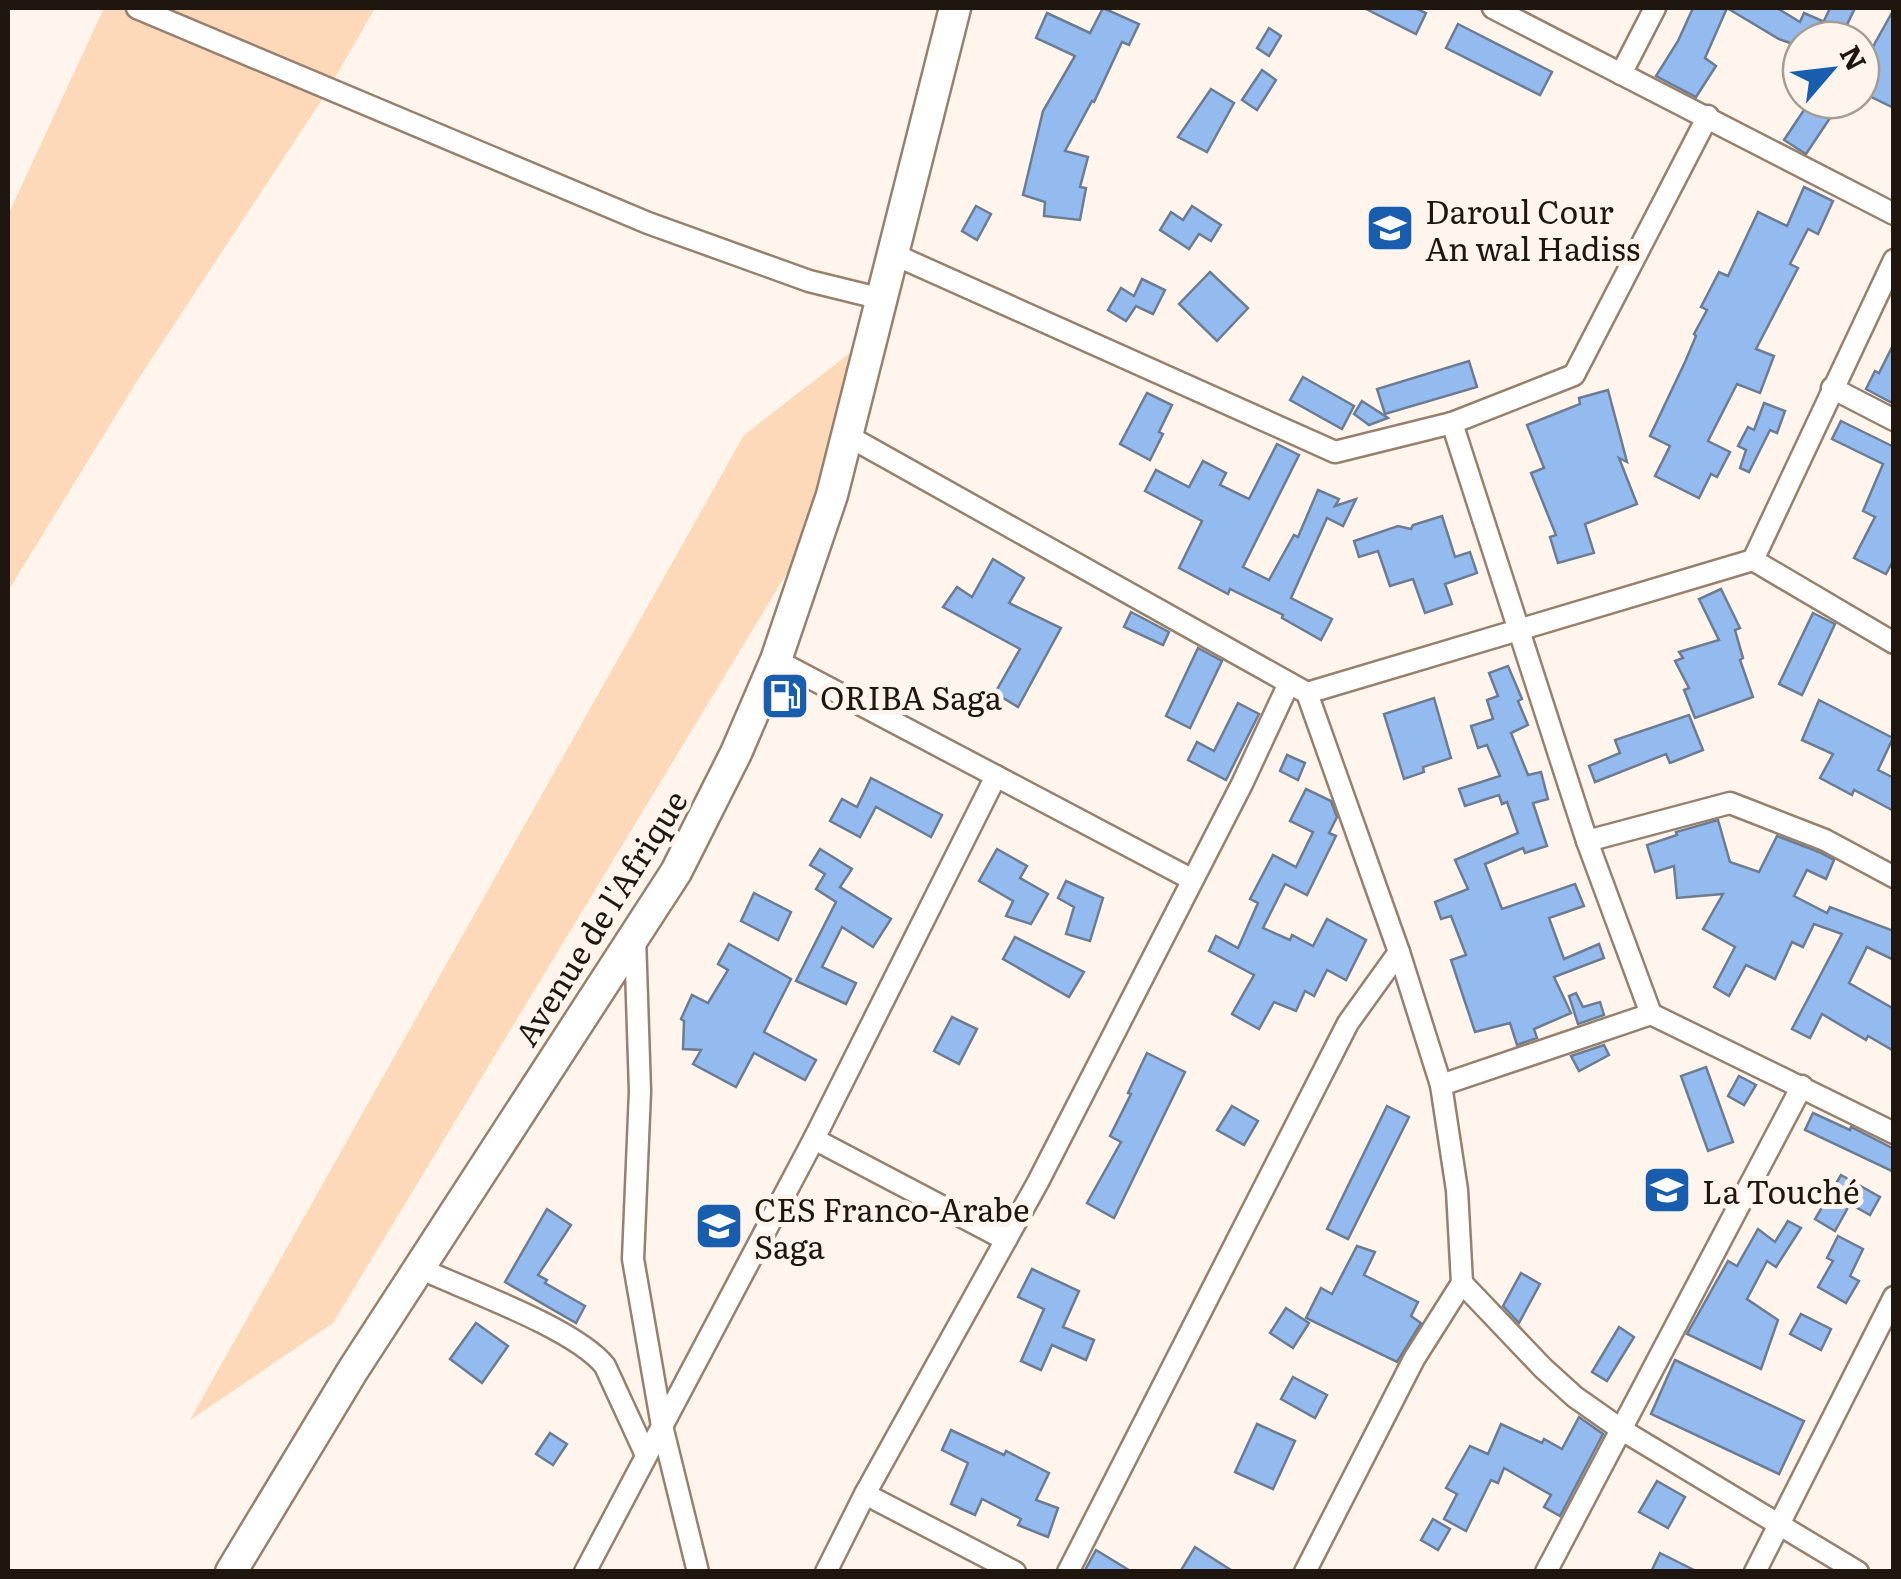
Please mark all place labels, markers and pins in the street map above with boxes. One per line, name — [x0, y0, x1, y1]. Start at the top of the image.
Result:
place label: Daroul Cour An wal Hadiss — [1425, 186, 1640, 271]
school or university icon: Daroul Cour An wal Hadiss — [1364, 202, 1416, 254]
fuel station icon: ORIBA Saga — [759, 670, 811, 722]
place label: ORIBA Saga — [820, 672, 1003, 720]
school or university icon: La Touché — [1641, 1164, 1693, 1216]
place label: La Touché — [1702, 1166, 1860, 1214]
place label: CES Franco-Arabe Saga — [754, 1184, 1030, 1269]
school or university icon: CES Franco-Arabe Saga — [693, 1200, 745, 1252]

